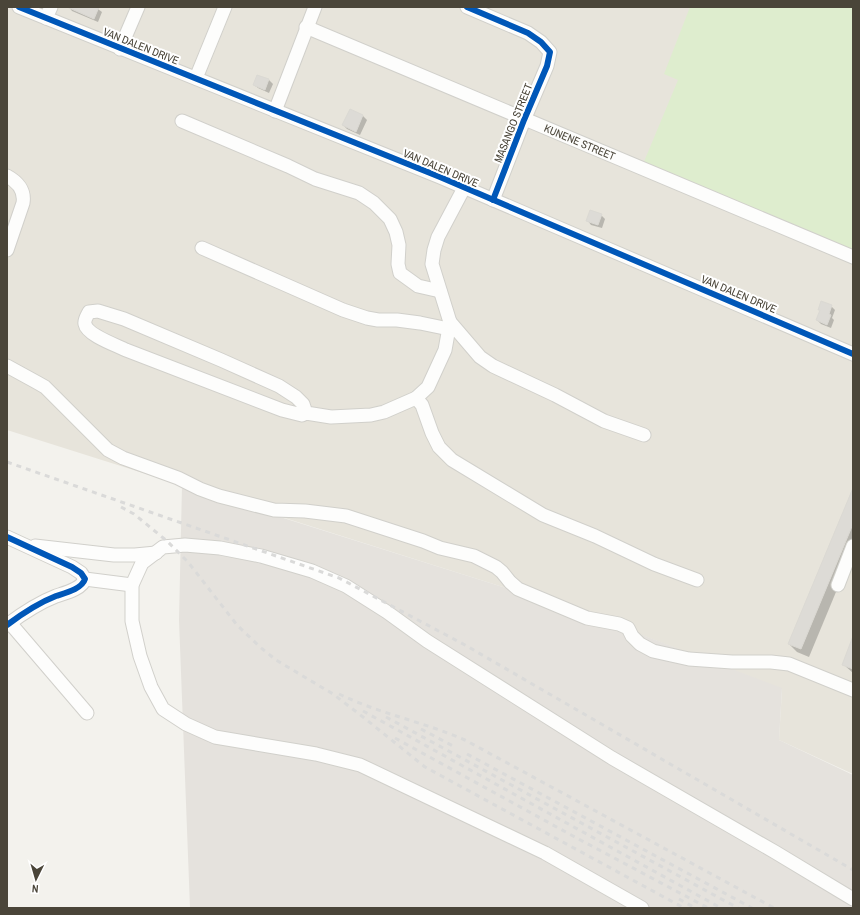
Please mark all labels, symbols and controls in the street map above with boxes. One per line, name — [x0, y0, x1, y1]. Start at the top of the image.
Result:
street label: VAN DALEN DRIVE — [101, 24, 181, 68]
street label: MASANGO STREET — [491, 81, 535, 165]
street label: KUNENE STREET — [542, 121, 618, 163]
street label: VAN DALEN DRIVE — [401, 146, 481, 190]
street label: VAN DALEN DRIVE — [699, 272, 779, 316]
north arrow — [16, 859, 56, 899]
text: N — [31, 882, 39, 896]

